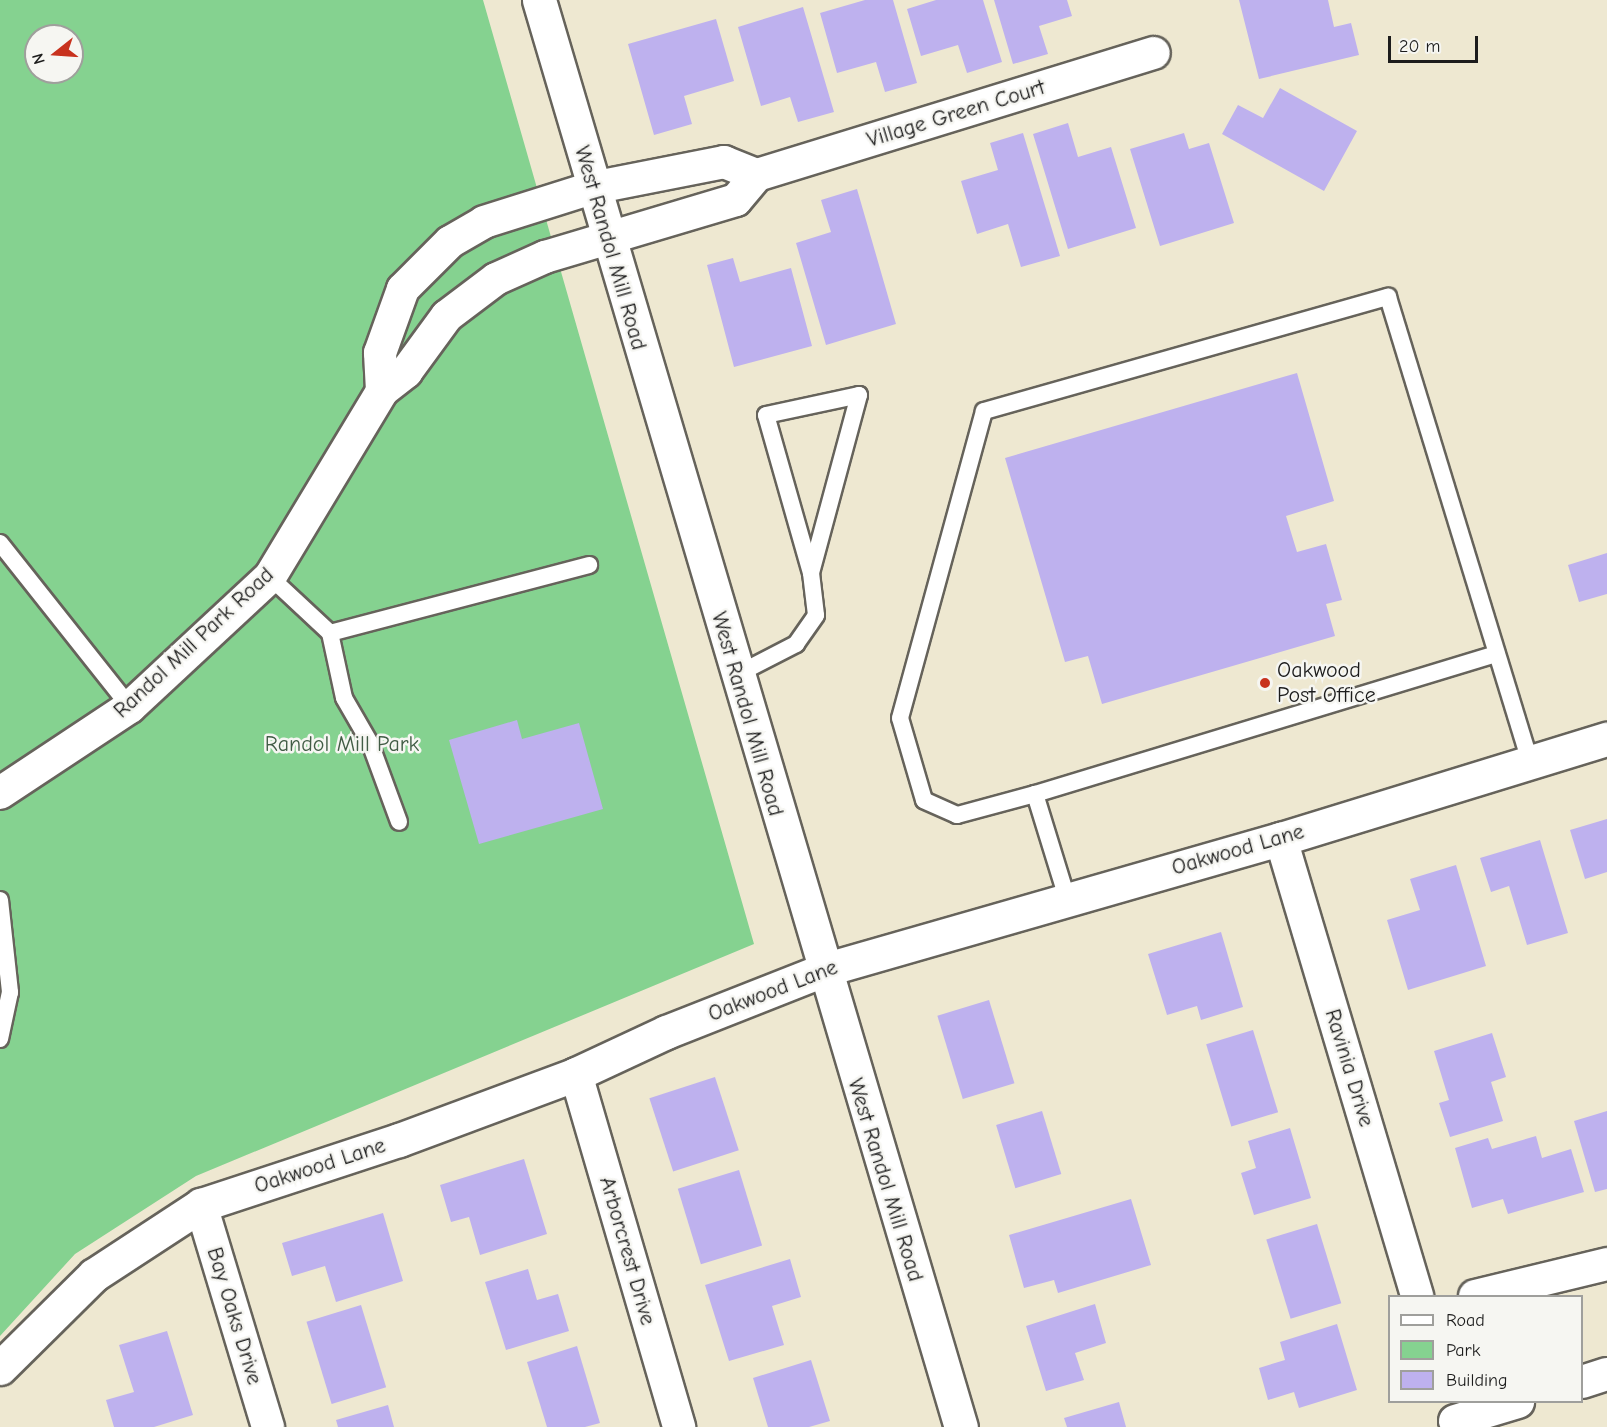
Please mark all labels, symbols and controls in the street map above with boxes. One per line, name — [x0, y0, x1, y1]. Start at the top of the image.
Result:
north arrow — [24, 24, 84, 84]
scale bar — [1391, 24, 1481, 62]
text: 20 m — [1399, 36, 1440, 57]
text: N — [29, 51, 49, 66]
street label: Village Green Court — [864, 74, 1048, 154]
street label: West Randol Mill Road — [568, 143, 652, 353]
street label: Randol Mill Park Road — [108, 562, 280, 724]
street label: West Randol Mill Road — [705, 609, 789, 819]
place label: Oakwood Post Office — [1277, 657, 1376, 708]
marker: Oakwood Post Office — [1258, 676, 1272, 690]
park label: Randol Mill Park — [265, 732, 419, 758]
street label: Oakwood Lane — [1169, 819, 1307, 881]
street label: Oakwood Lane — [705, 954, 841, 1028]
street label: Ravinia Drive — [1319, 1006, 1379, 1130]
street label: West Randol Mill Road — [842, 1075, 928, 1285]
street label: Oakwood Lane — [251, 1132, 389, 1200]
street label: Arborcrest Drive — [593, 1174, 661, 1328]
street label: Bay Oaks Drive — [201, 1244, 267, 1388]
legend — [1388, 1295, 1583, 1403]
text: Road — [1446, 1310, 1485, 1331]
text: Park — [1446, 1340, 1480, 1361]
text: Building — [1446, 1370, 1508, 1391]

